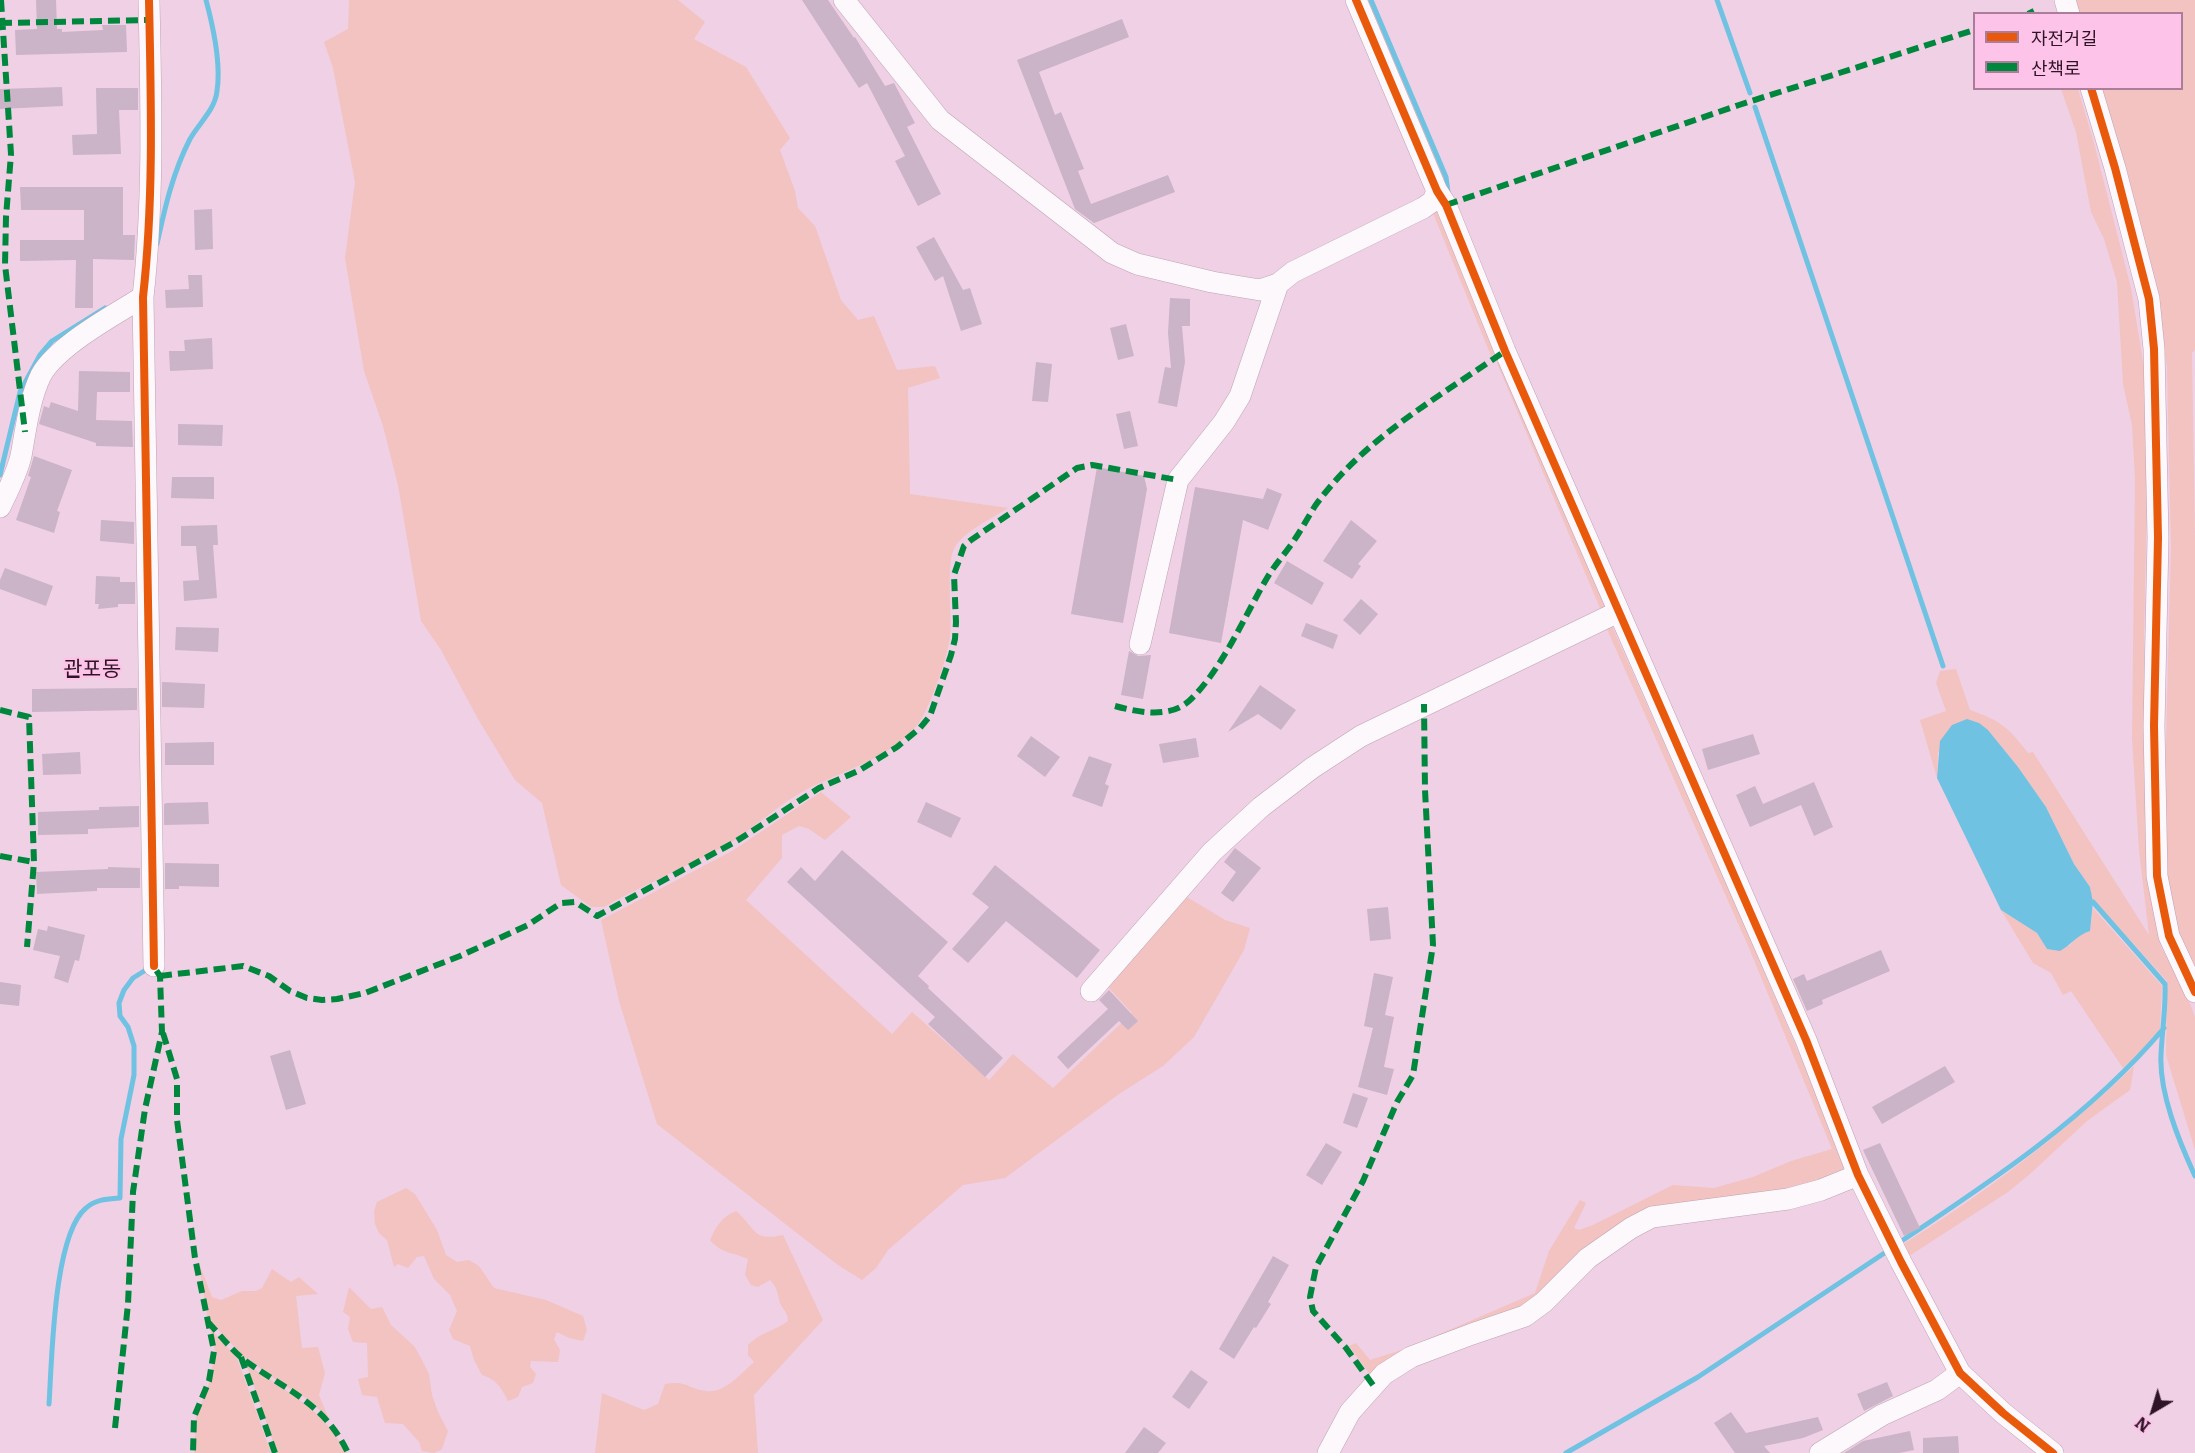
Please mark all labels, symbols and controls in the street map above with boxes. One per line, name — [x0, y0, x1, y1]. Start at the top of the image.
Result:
legend — [1973, 12, 2183, 90]
text: 자전거길 — [2031, 24, 2097, 51]
text: 산책로 — [2031, 54, 2081, 81]
district label: 관포동 — [63, 657, 121, 683]
north arrow — [2123, 1381, 2183, 1441]
text: N — [2129, 1412, 2155, 1439]

